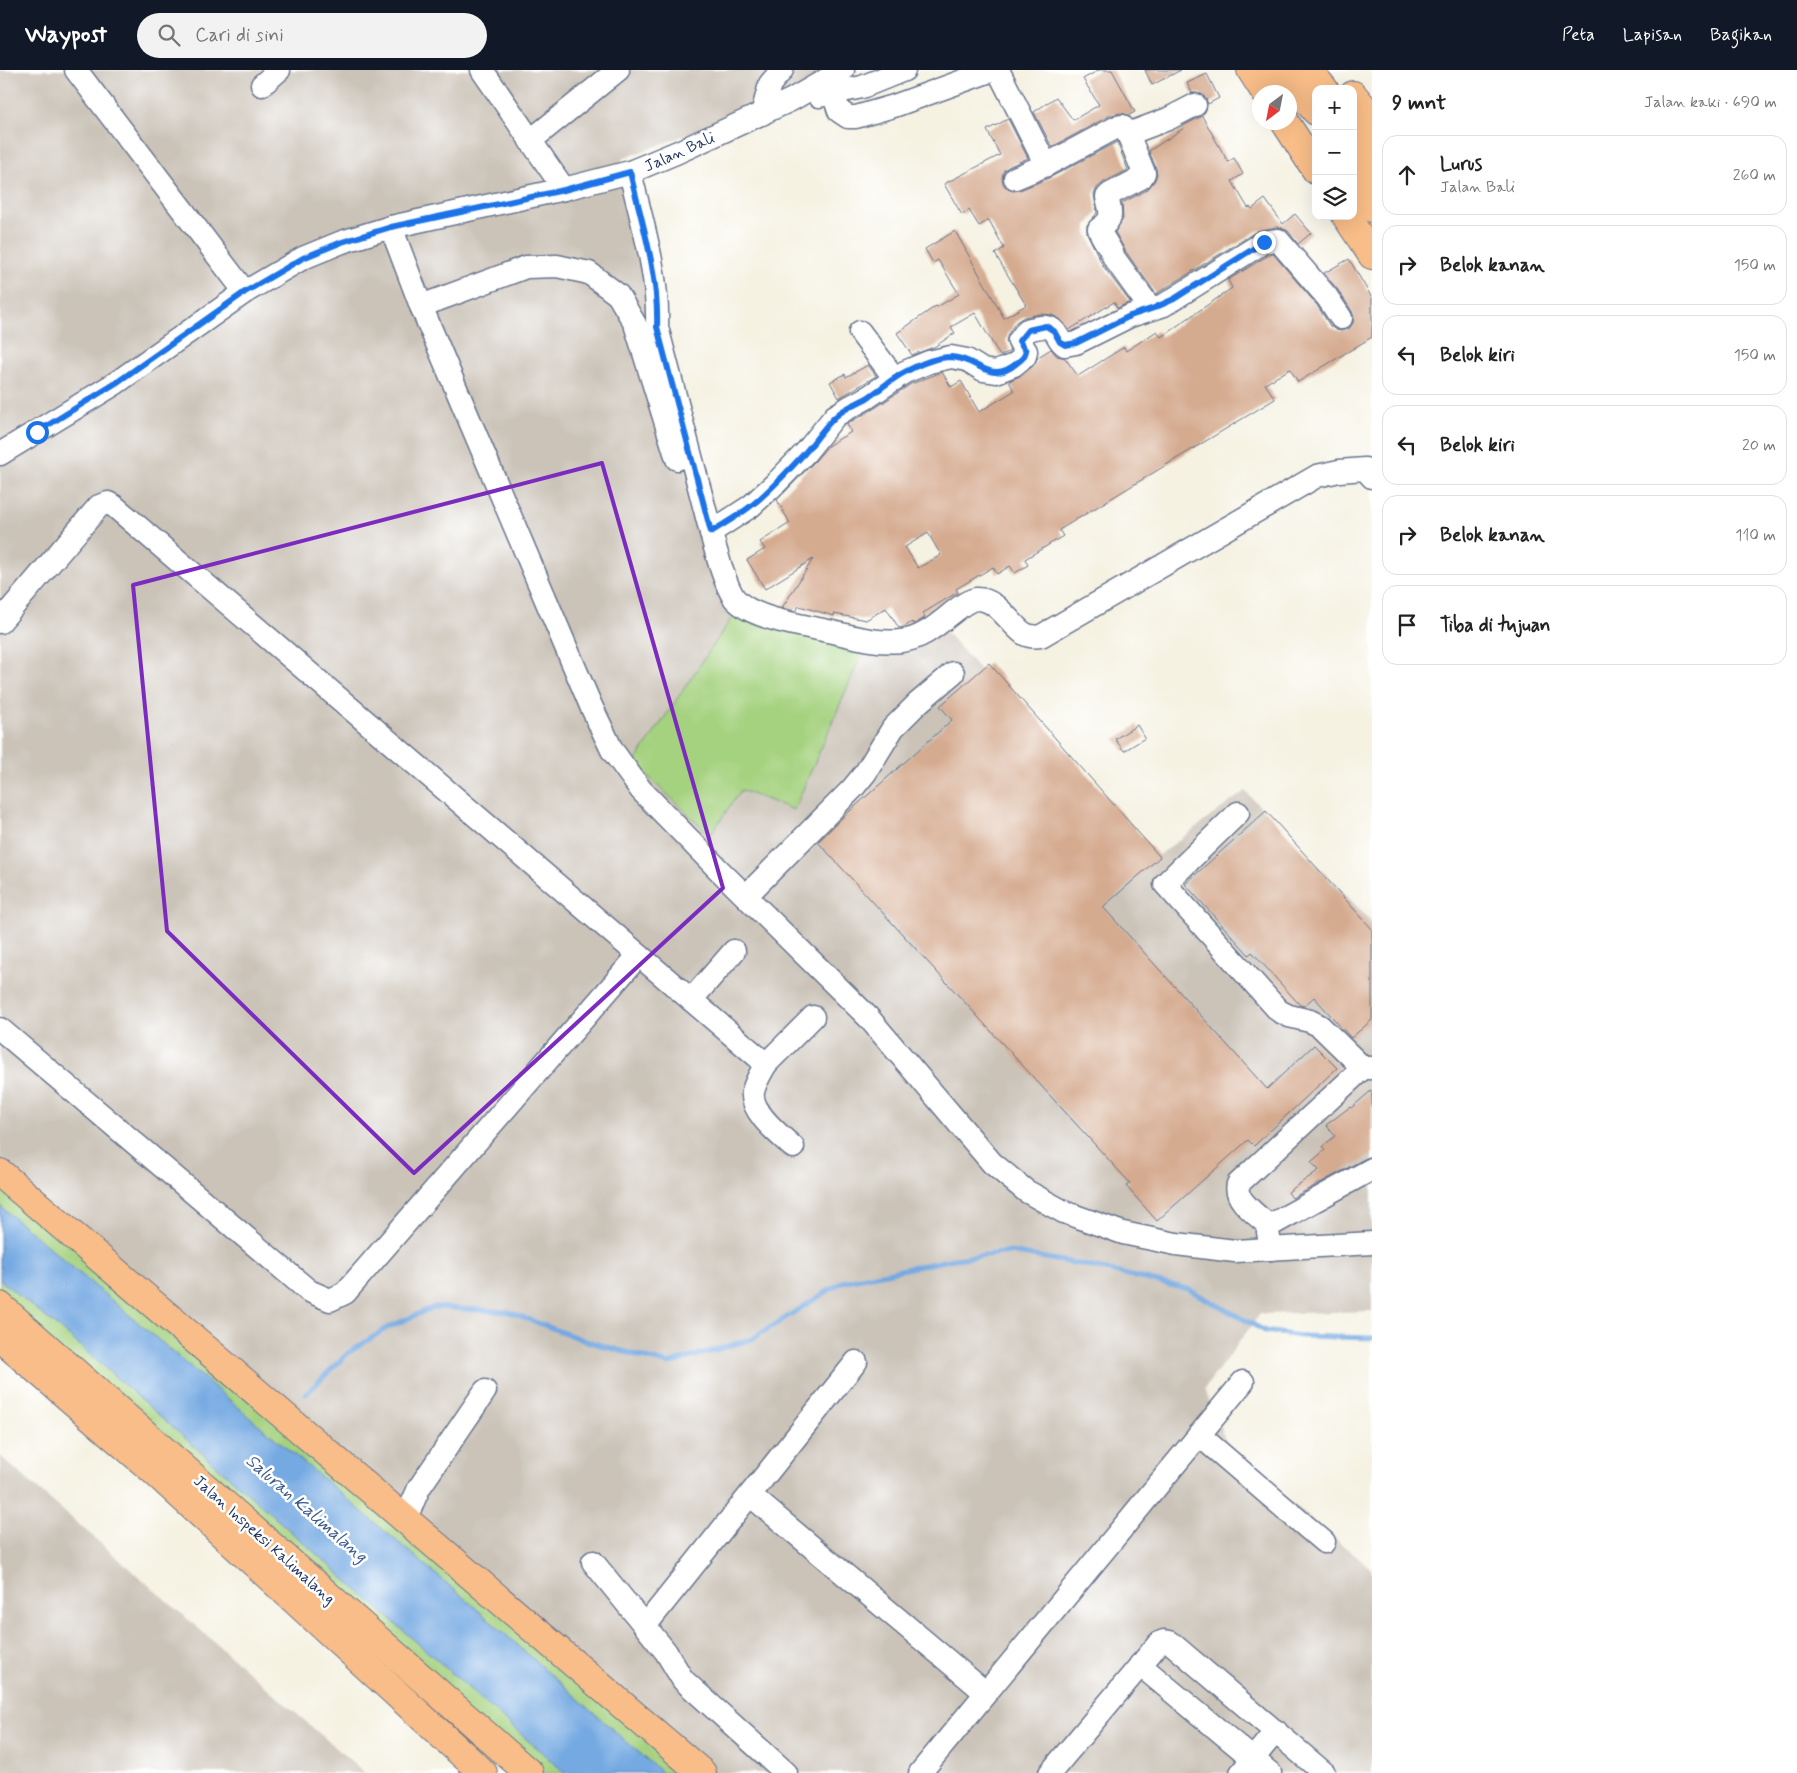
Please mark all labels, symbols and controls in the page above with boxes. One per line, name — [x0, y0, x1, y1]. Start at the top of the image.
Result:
search box — [137, 13, 487, 58]
text: Waypost — [25, 20, 107, 51]
icon: search — [155, 21, 183, 49]
text: Cari di sini — [195, 23, 284, 48]
text: Peta — [1562, 23, 1595, 47]
text: Lapisan — [1623, 23, 1682, 47]
text: Bagikan — [1710, 23, 1772, 47]
north arrow — [1252, 85, 1297, 130]
map controls — [1312, 85, 1357, 220]
button: + — [1312, 85, 1357, 130]
text: 9 mnt — [1392, 89, 1446, 117]
text: Jalan kaki · 690 m — [1644, 92, 1777, 113]
street label: Jalan Bali — [641, 128, 718, 177]
button: − — [1312, 130, 1357, 175]
text: Lurus — [1440, 152, 1482, 177]
icon: ahead — [1393, 161, 1421, 189]
text: 260 m — [1733, 165, 1776, 186]
button: layers — [1312, 175, 1357, 220]
text: Jalan Bali — [1440, 177, 1515, 198]
route end — [1253, 231, 1276, 254]
icon: right — [1393, 251, 1421, 279]
text: Belok kanan — [1440, 253, 1545, 278]
text: 150 m — [1734, 255, 1776, 276]
icon: left — [1393, 341, 1421, 369]
text: Belok kiri — [1440, 343, 1515, 368]
text: 150 m — [1734, 345, 1776, 366]
route start — [26, 421, 49, 444]
icon: left — [1393, 431, 1421, 459]
text: Belok kiri — [1440, 433, 1515, 458]
text: 20 m — [1742, 435, 1776, 456]
icon: right — [1393, 521, 1421, 549]
text: Belok kanan — [1440, 523, 1545, 548]
text: 110 m — [1735, 525, 1776, 546]
icon: arrive — [1393, 611, 1421, 639]
text: Tiba di tujuan — [1440, 613, 1551, 638]
water label: Saluran Kalimalang — [240, 1449, 373, 1569]
street label: Jalan Inspeksi Kalimalang — [189, 1471, 339, 1609]

